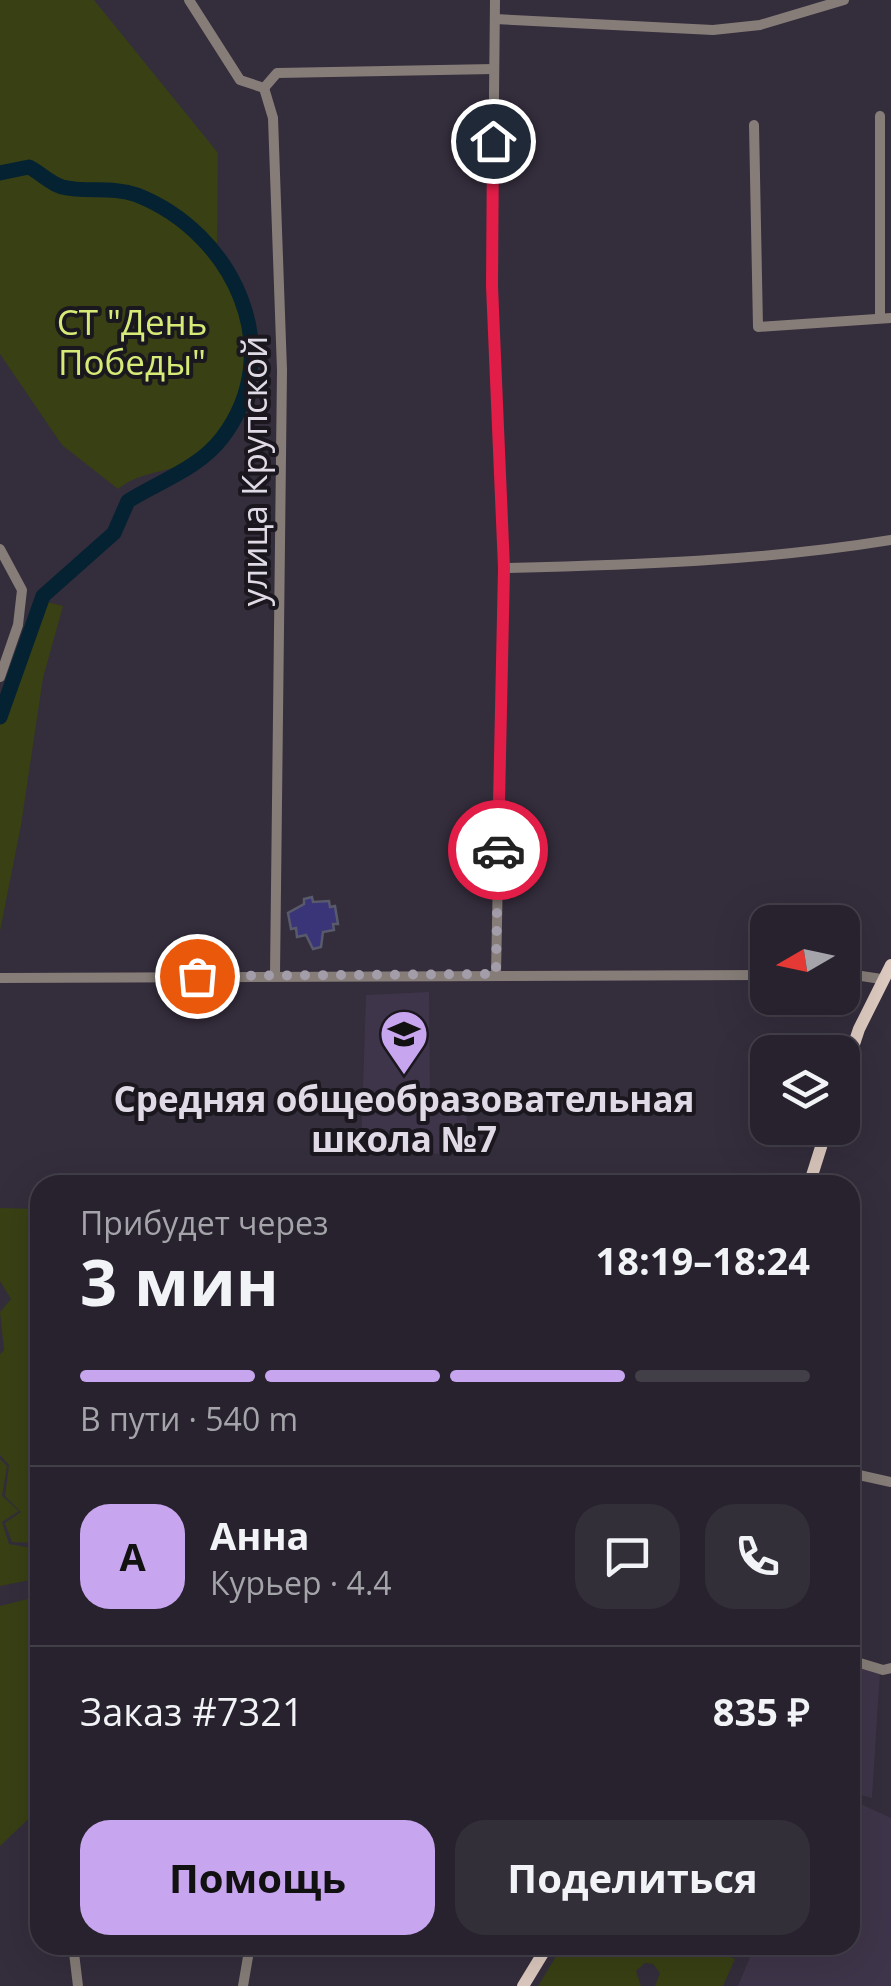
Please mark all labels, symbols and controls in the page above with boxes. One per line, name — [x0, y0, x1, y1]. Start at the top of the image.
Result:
pin — [451, 99, 536, 184]
icon: home — [466, 114, 521, 169]
park label: СТ "День Победы" — [57, 298, 207, 385]
street label: улица Крупской — [230, 336, 277, 606]
courier — [448, 800, 548, 900]
icon: car — [471, 823, 526, 878]
north arrow — [750, 905, 860, 1015]
map controls — [750, 905, 860, 1145]
pin — [155, 934, 240, 1019]
icon: bag — [170, 949, 225, 1004]
school or university icon: Средняя общеобразовательная школа №7 — [378, 1008, 430, 1076]
button: layers — [750, 1035, 860, 1145]
place label: Средняя общеобразовательная школа №7 — [114, 1075, 694, 1162]
text: Прибудет через — [80, 1201, 328, 1244]
text: 18:19–18:24 — [596, 1234, 810, 1286]
text: 3 мин — [80, 1237, 279, 1325]
text: В пути · 540 m — [80, 1397, 298, 1440]
button: chat — [575, 1504, 680, 1609]
button: phone — [705, 1504, 810, 1609]
text: Анна — [210, 1509, 310, 1561]
text: А — [119, 1530, 146, 1582]
text: Курьер · 4.4 — [210, 1561, 392, 1604]
text: Заказ #7321 — [80, 1685, 304, 1737]
text: 835 ₽ — [713, 1685, 810, 1737]
button: Помощь — [80, 1820, 435, 1935]
button: Поделиться — [455, 1820, 810, 1935]

